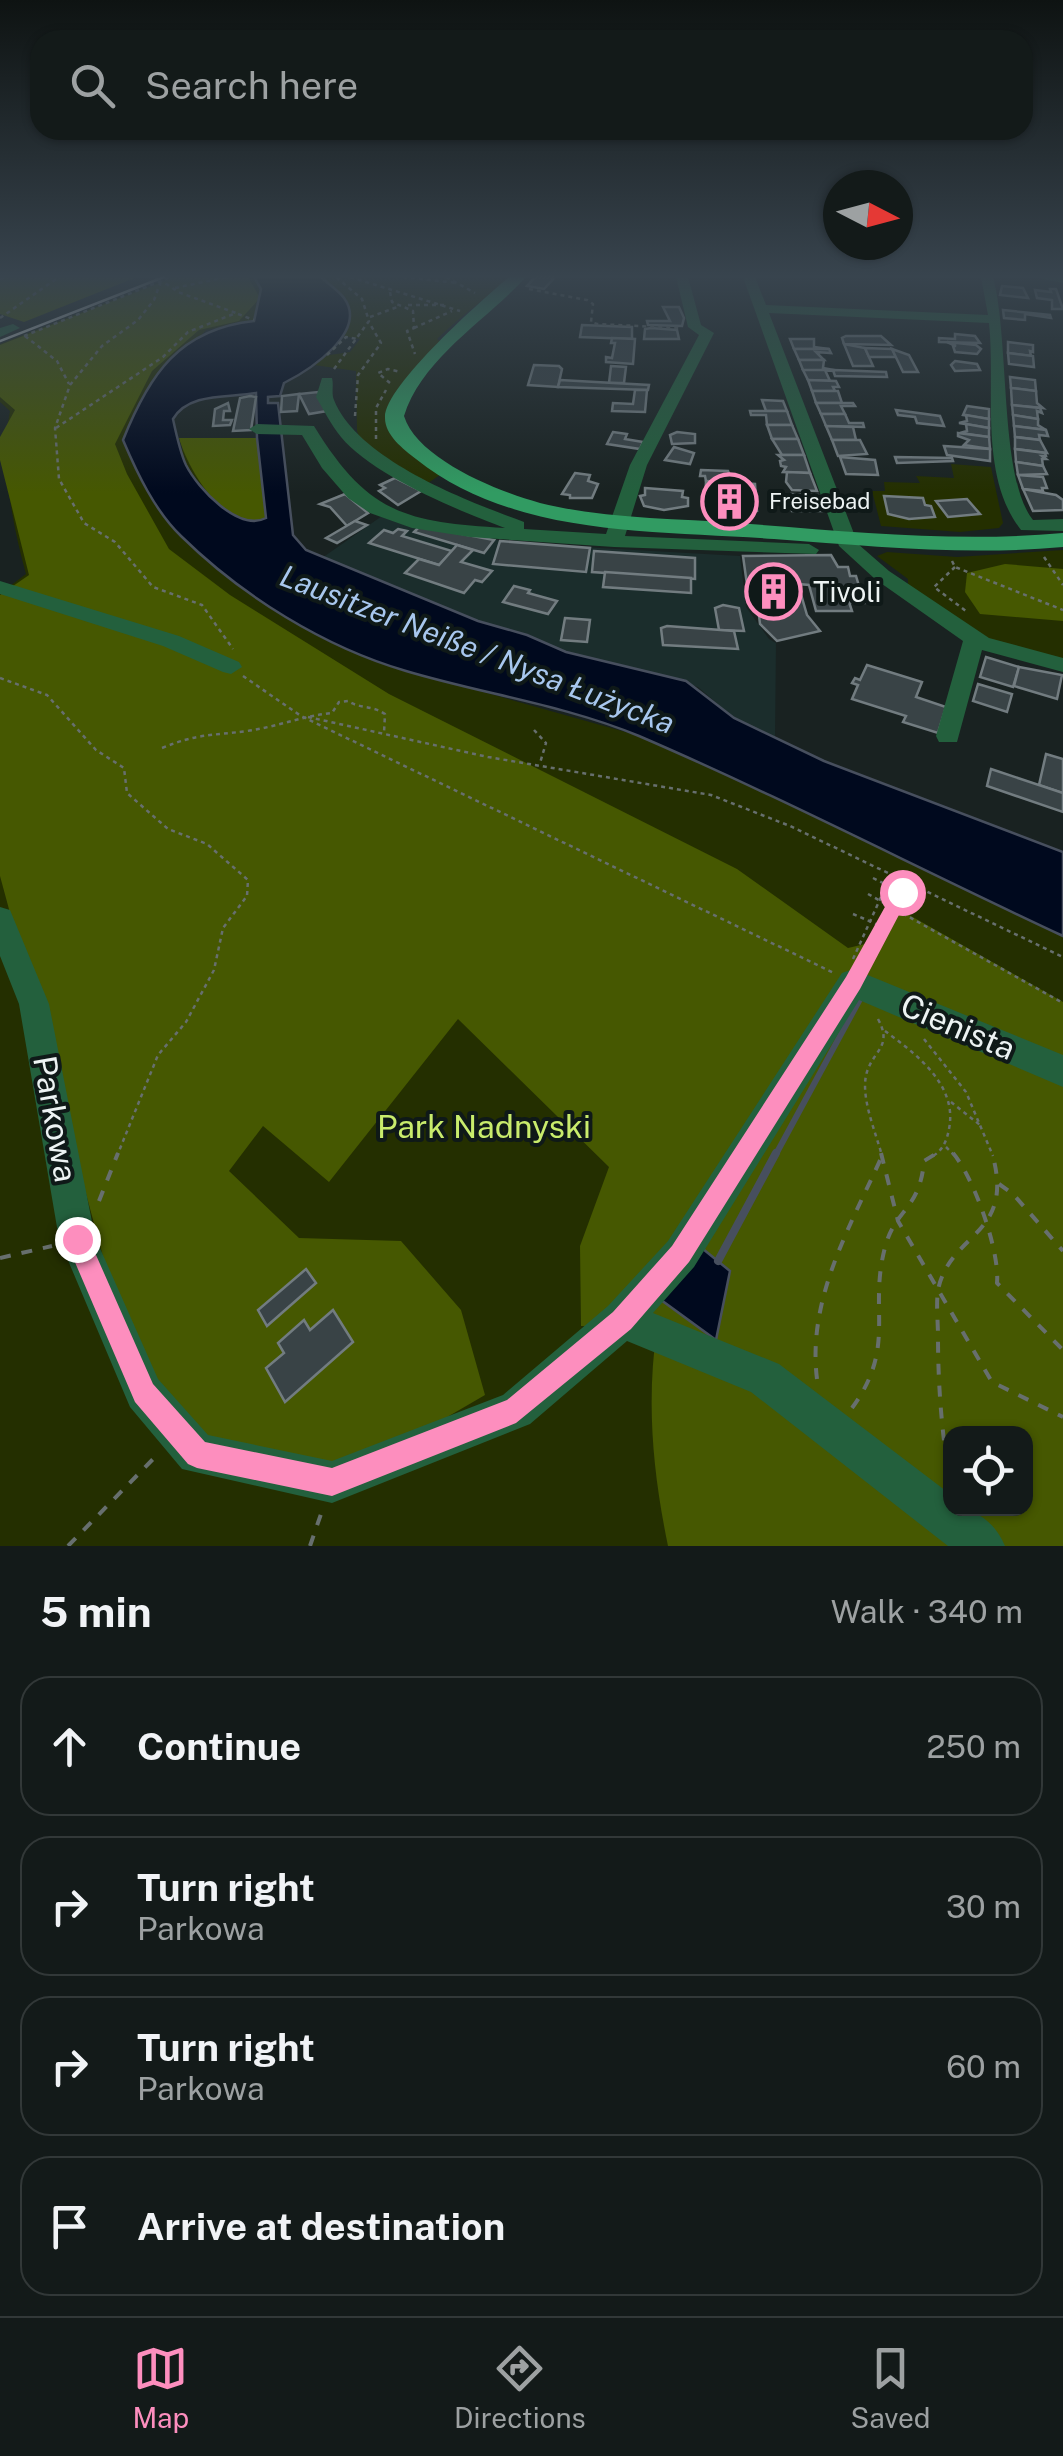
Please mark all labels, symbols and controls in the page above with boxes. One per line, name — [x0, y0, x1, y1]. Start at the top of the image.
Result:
search box — [30, 30, 1033, 140]
icon: search — [65, 58, 120, 113]
text: Search here — [145, 63, 358, 108]
north arrow — [823, 170, 913, 260]
building icon: Freisebad — [700, 471, 760, 531]
place label: Freisebad — [769, 488, 870, 514]
water label: Lausitzer Neiße / Nysa Łużycka — [275, 557, 679, 741]
building icon: Tivoli — [744, 562, 804, 622]
place label: Tivoli — [813, 575, 882, 608]
route start — [880, 870, 926, 916]
street label: Cienista — [896, 986, 1021, 1067]
street label: Parkowa — [26, 1053, 85, 1185]
park label: Park Nadnyski — [377, 1108, 591, 1145]
route end — [55, 1217, 101, 1263]
map controls — [943, 1426, 1033, 1516]
button: locate — [943, 1426, 1033, 1516]
text: 5 min — [40, 1587, 152, 1636]
text: Walk · 340 m — [831, 1593, 1023, 1630]
icon: ahead — [42, 1719, 97, 1774]
text: Continue — [137, 1724, 301, 1769]
text: 250 m — [926, 1728, 1021, 1765]
text: Turn right — [137, 1865, 315, 1910]
icon: right — [42, 1879, 97, 1934]
text: 30 m — [946, 1888, 1021, 1925]
text: Parkowa — [137, 1910, 265, 1947]
text: Turn right — [137, 2025, 315, 2070]
icon: right — [42, 2039, 97, 2094]
text: 60 m — [946, 2048, 1021, 2085]
text: Parkowa — [137, 2070, 265, 2107]
icon: arrive — [42, 2199, 97, 2254]
text: Arrive at destination — [137, 2204, 505, 2249]
tab: Map — [132, 2341, 189, 2434]
tab: Directions — [454, 2341, 586, 2434]
tab: Saved — [850, 2341, 931, 2434]

